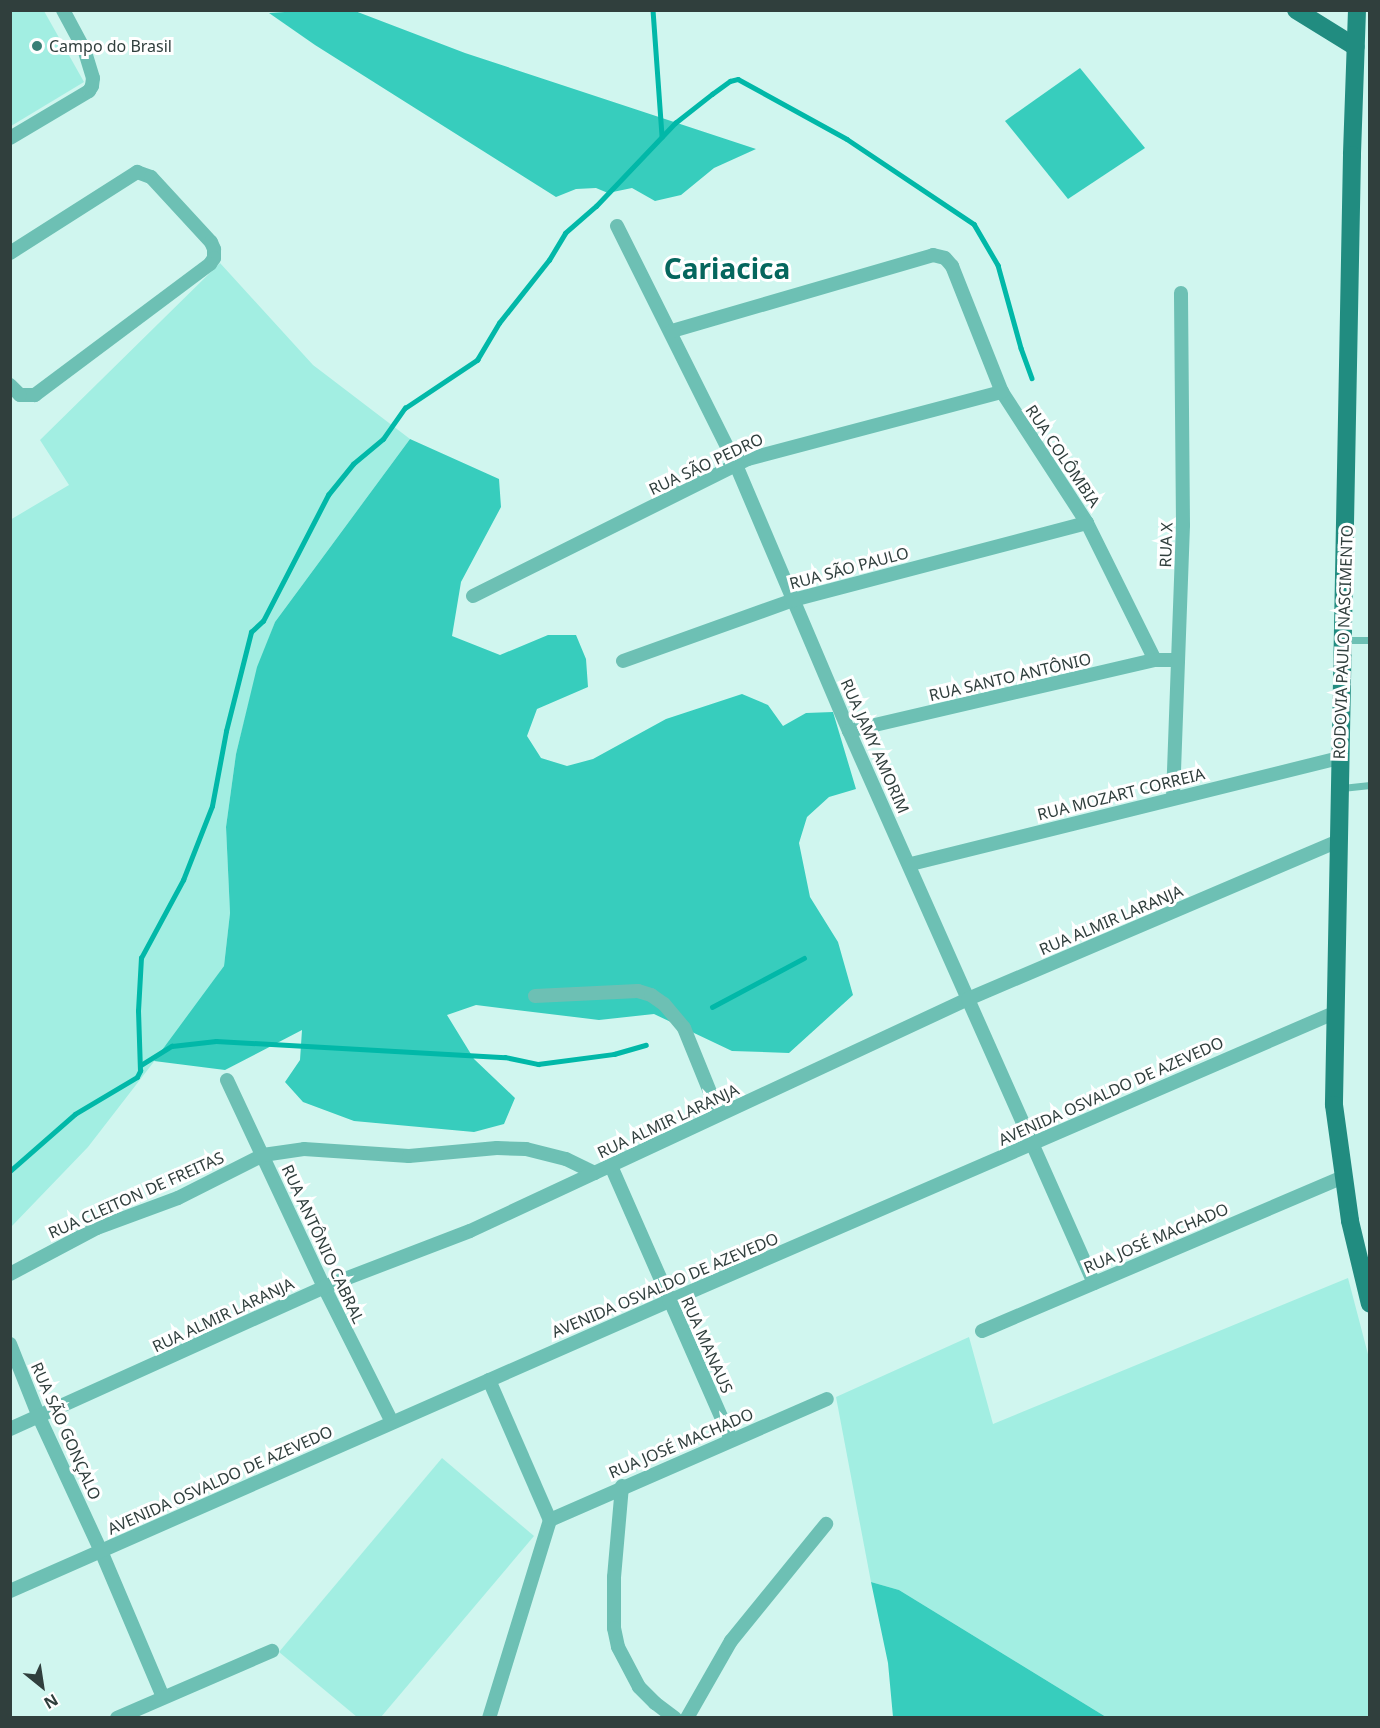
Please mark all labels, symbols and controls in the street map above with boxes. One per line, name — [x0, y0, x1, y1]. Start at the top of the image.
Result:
place label: Campo do Brasil — [49, 36, 172, 56]
marker: Campo do Brasil — [30, 39, 44, 53]
district label: Cariacica — [664, 251, 790, 285]
street label: RUA COLÔMBIA — [1022, 401, 1104, 511]
street label: RUA SÃO PEDRO — [646, 429, 766, 499]
street label: RUA X — [1156, 522, 1176, 568]
street label: RODOVIA PAULO NASCIMENTO — [1329, 524, 1357, 760]
street label: RUA SÃO PAULO — [787, 543, 911, 593]
street label: RUA SANTO ANTÔNIO — [927, 649, 1093, 705]
street label: RUA JAMY AMORIM — [837, 676, 913, 816]
street label: RUA MOZART CORREIA — [1035, 764, 1207, 824]
street label: RUA ALMIR LARANJA — [1036, 881, 1186, 959]
street label: AVENIDA OSVALDO DE AZEVEDO — [996, 1033, 1226, 1149]
street label: RUA ALMIR LARANJA — [594, 1080, 742, 1162]
street label: RUA CLEITON DE FREITAS — [45, 1148, 227, 1242]
street label: RUA ANTÔNIO CABRAL — [278, 1162, 368, 1326]
street label: RUA JOSÉ MACHADO — [1081, 1199, 1231, 1277]
street label: AVENIDA OSVALDO DE AZEVEDO — [549, 1228, 781, 1342]
street label: RUA ALMIR LARANJA — [149, 1274, 297, 1356]
street label: RUA MANAUS — [677, 1294, 737, 1396]
street label: RUA SÃO GONÇALO — [27, 1359, 105, 1503]
street label: RUA JOSÉ MACHADO — [606, 1404, 756, 1482]
street label: AVENIDA OSVALDO DE AZEVEDO — [105, 1422, 335, 1538]
north arrow — [12, 1656, 72, 1716]
text: N — [40, 1689, 62, 1714]

